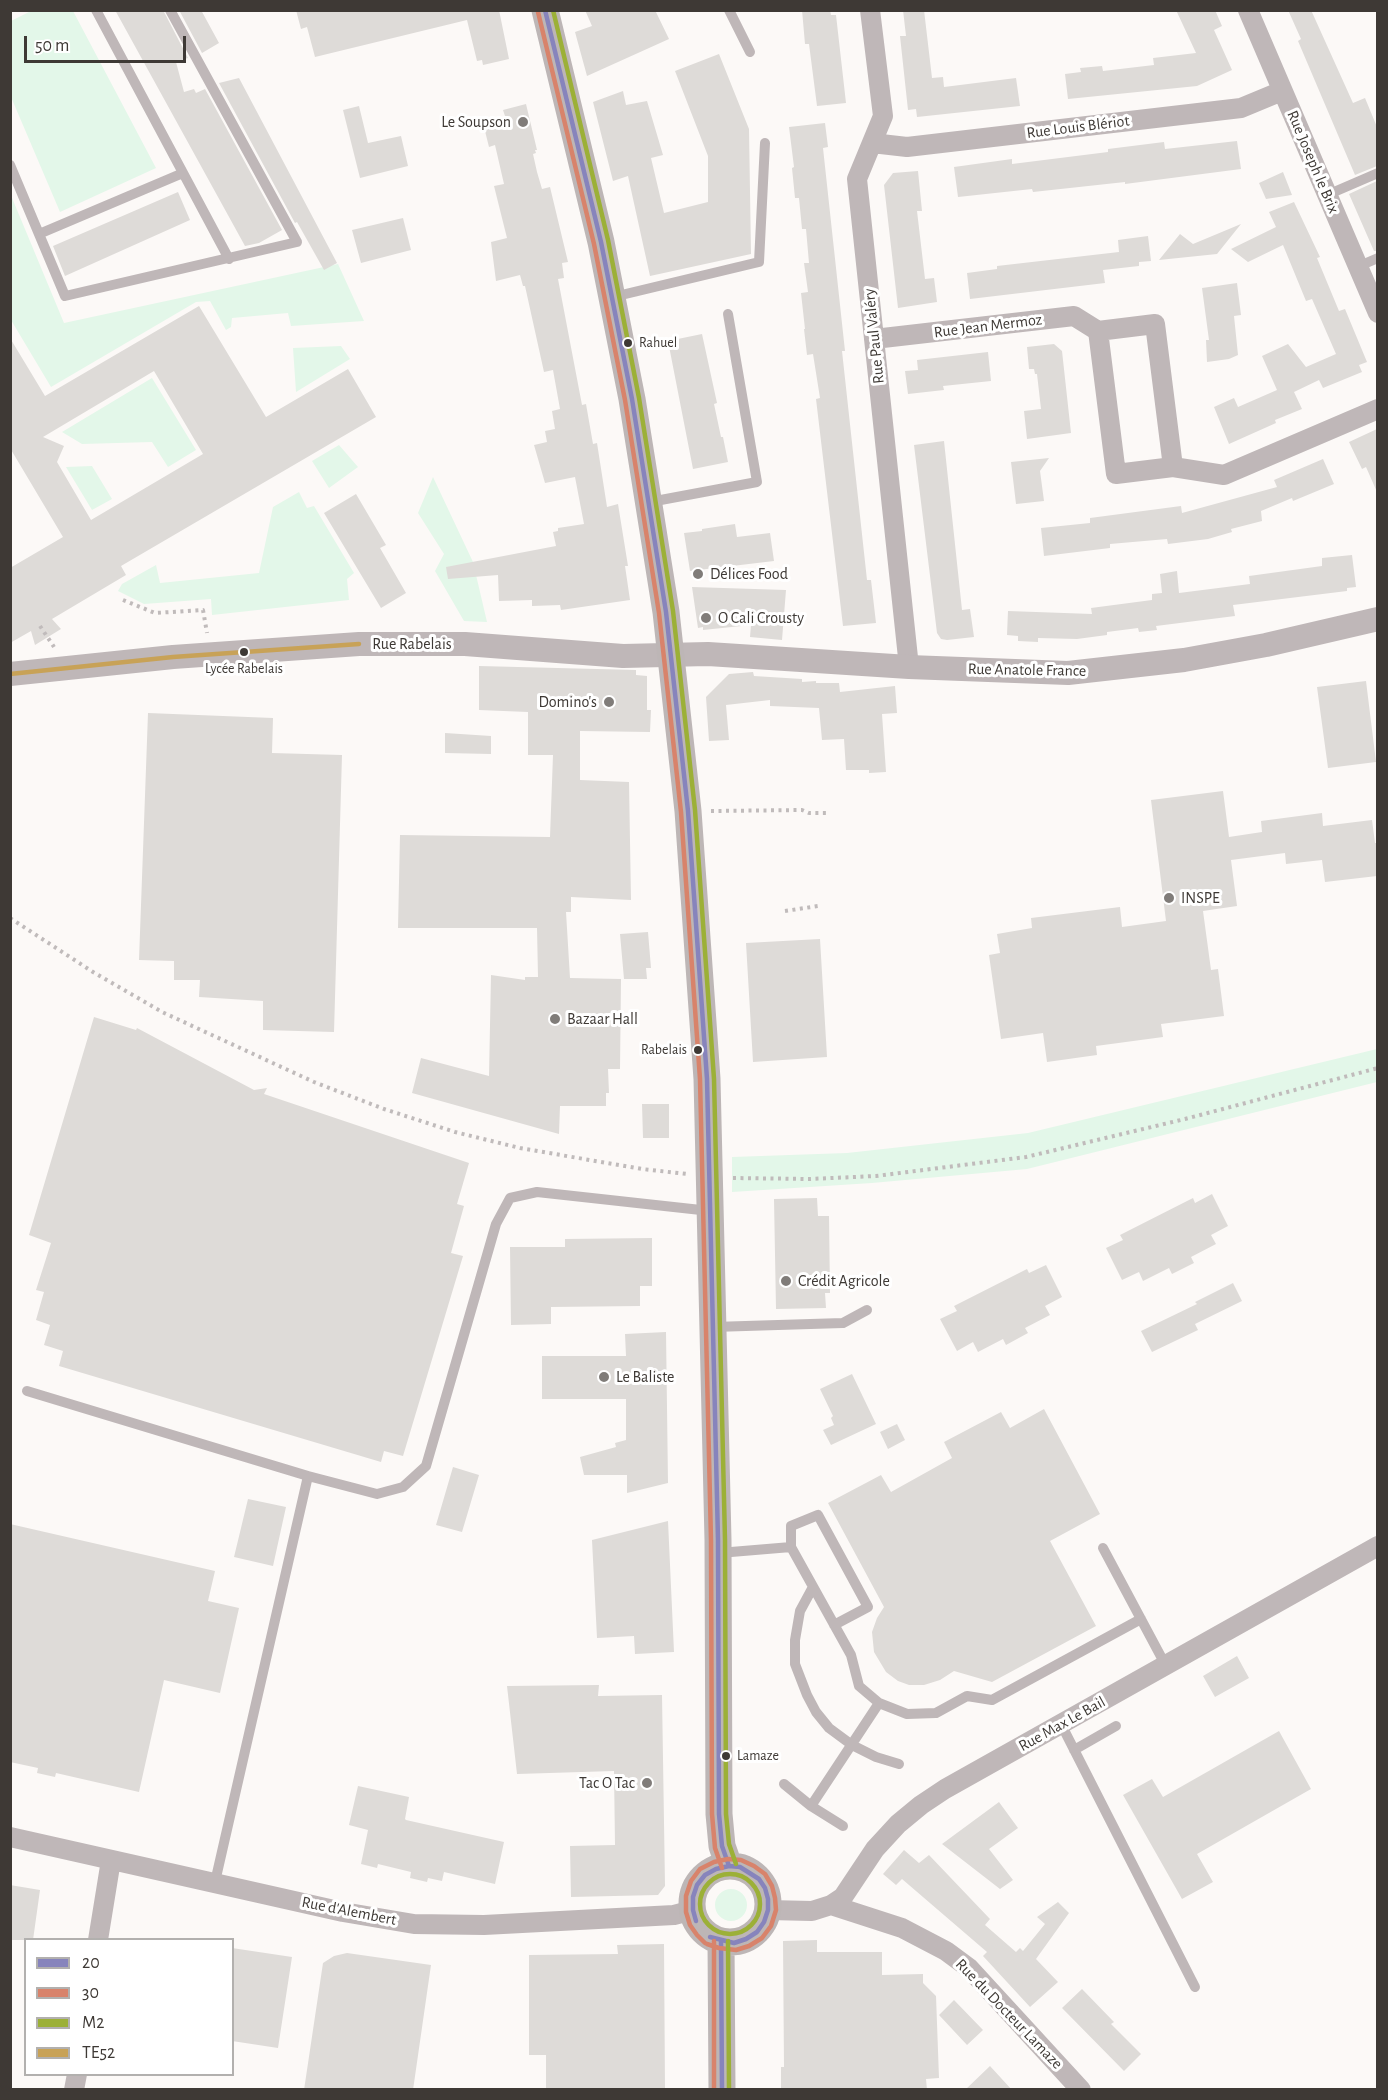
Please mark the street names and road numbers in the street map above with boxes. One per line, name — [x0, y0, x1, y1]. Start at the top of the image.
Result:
street label: Rue Joseph le Brix — [1283, 108, 1343, 216]
street label: Rue Louis Blériot — [1025, 111, 1131, 143]
street label: Rue Paul Valéry — [859, 287, 889, 385]
street label: Rue Jean Mermoz — [933, 310, 1043, 342]
street label: Rue Rabelais — [372, 634, 452, 654]
street label: Rue Anatole France — [968, 659, 1086, 681]
street label: Rue Max Le Bail — [1015, 1692, 1109, 1756]
street label: Rue d'Alembert — [300, 1892, 398, 1930]
street label: Rue du Docteur Lamaze — [951, 1955, 1067, 2073]

